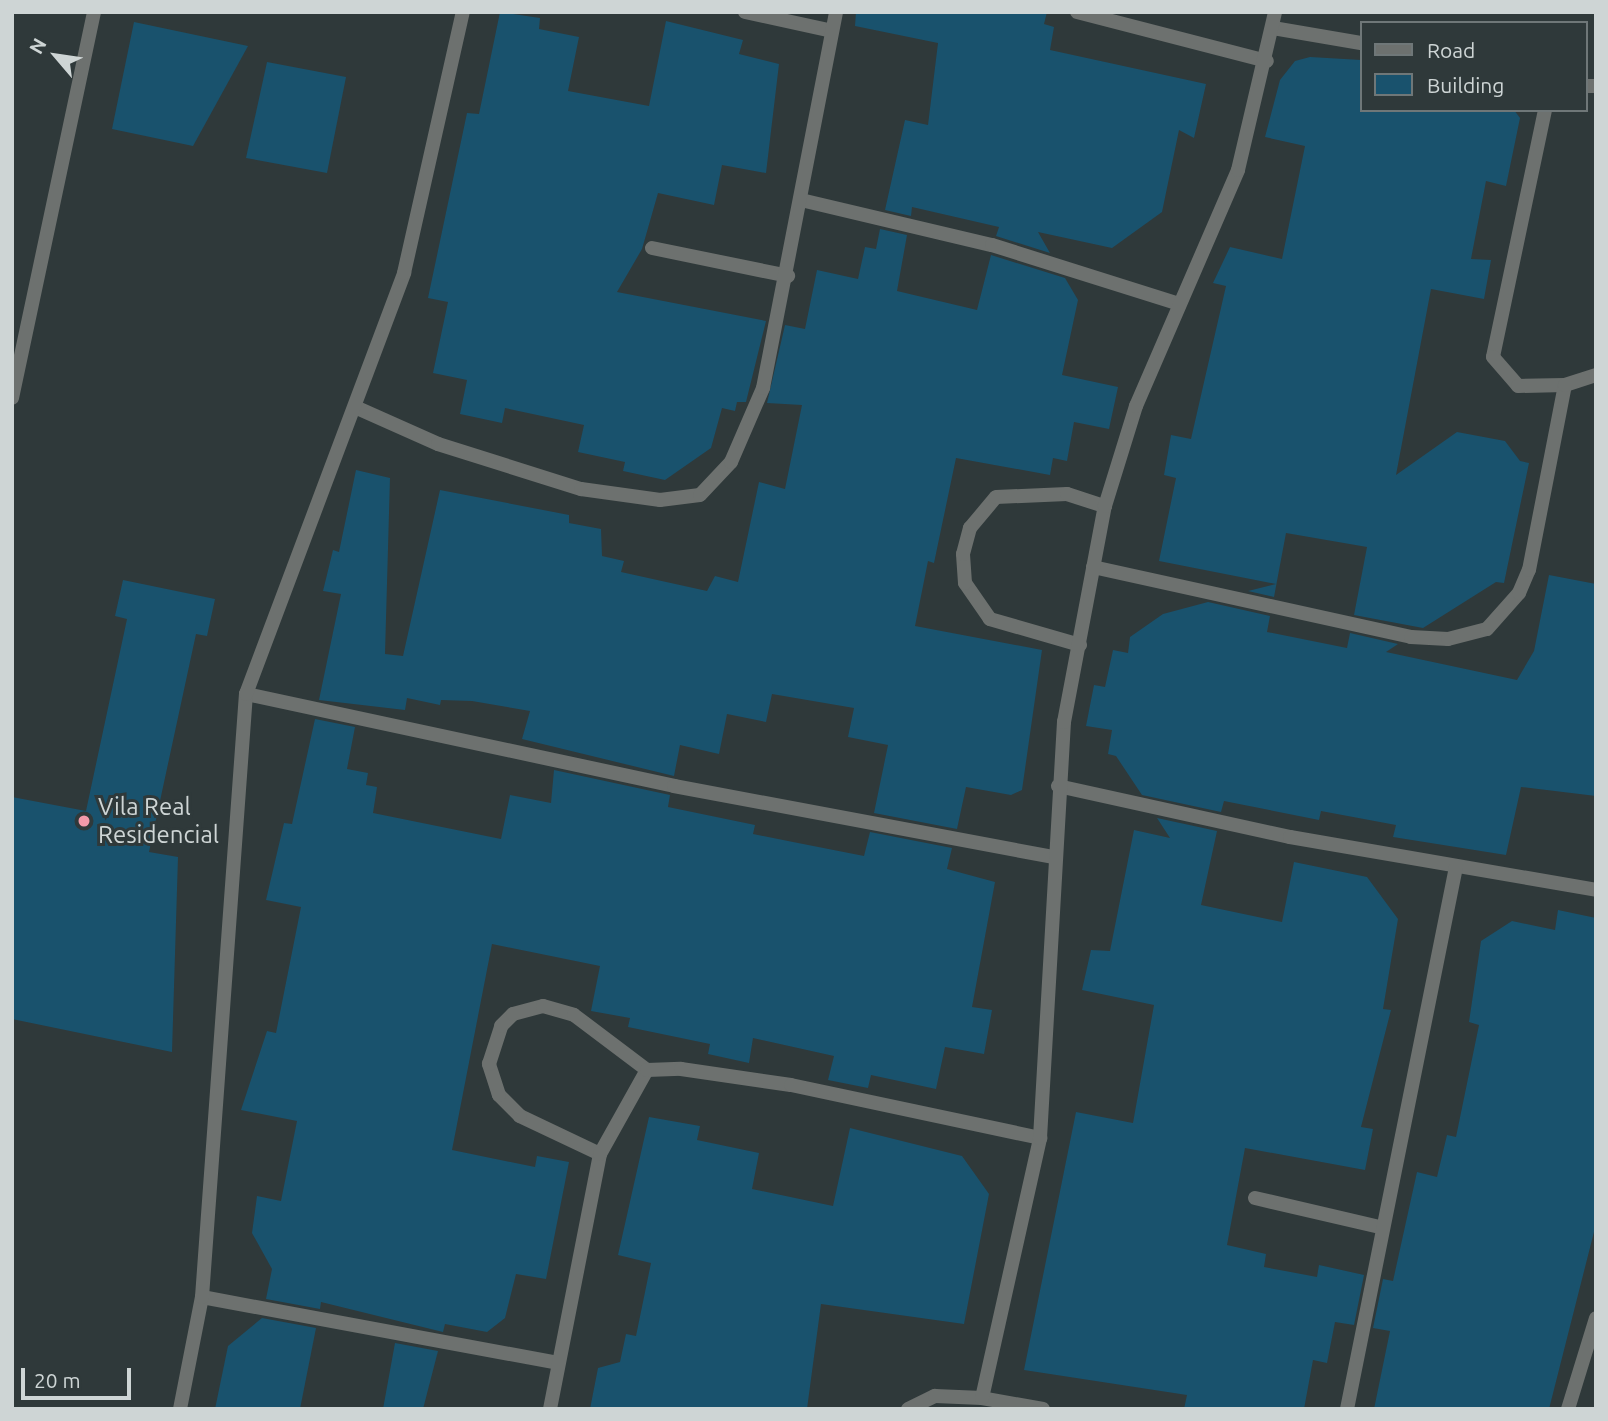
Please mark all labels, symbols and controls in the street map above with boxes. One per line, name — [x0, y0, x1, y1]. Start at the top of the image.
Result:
north arrow — [21, 21, 91, 91]
legend — [1360, 21, 1587, 112]
text: N — [25, 34, 51, 57]
text: Road — [1427, 38, 1475, 62]
text: Building — [1427, 73, 1504, 97]
place label: Vila Real Residencial — [98, 793, 219, 849]
marker: Vila Real Residencial — [76, 813, 92, 829]
scale bar — [24, 1354, 135, 1398]
text: 20 m — [34, 1368, 81, 1392]

